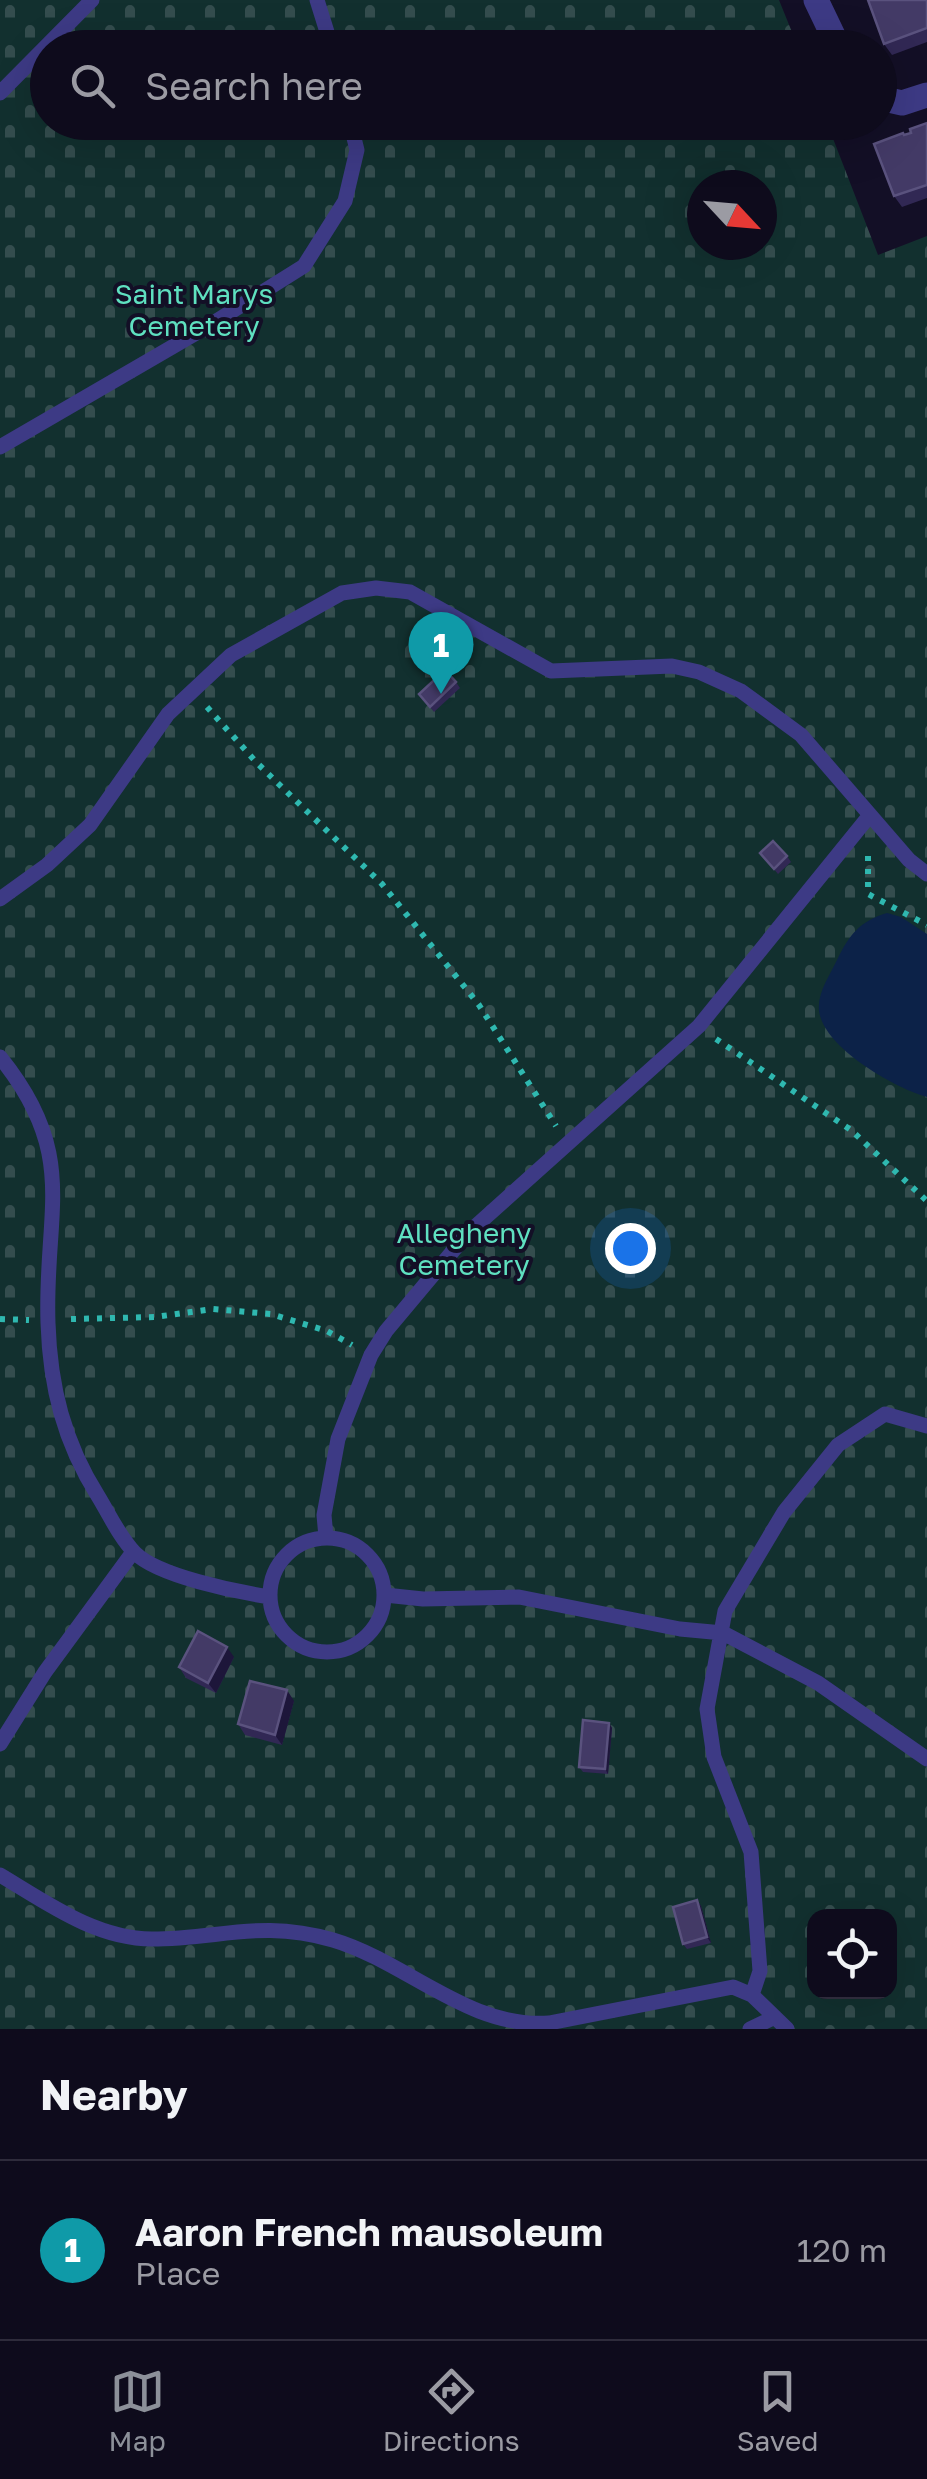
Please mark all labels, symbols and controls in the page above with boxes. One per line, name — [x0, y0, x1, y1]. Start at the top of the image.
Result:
search box — [30, 30, 897, 140]
icon: search — [65, 58, 120, 113]
text: Search here — [145, 63, 363, 108]
north arrow — [687, 170, 777, 260]
park label: Saint Marys Cemetery — [115, 277, 273, 342]
pin: 1 — [408, 612, 474, 694]
park label: Allegheny Cemetery — [396, 1216, 532, 1281]
your location — [605, 1223, 656, 1274]
map controls — [807, 1909, 897, 1999]
button: locate — [807, 1909, 897, 1999]
text: Nearby — [40, 2069, 188, 2119]
text: Aaron French mausoleum — [135, 2209, 603, 2254]
text: 1 — [64, 2231, 81, 2269]
text: 120 m — [797, 2231, 887, 2269]
text: Place — [135, 2254, 220, 2292]
tab: Map — [109, 2364, 166, 2457]
tab: Directions — [383, 2364, 520, 2457]
tab: Saved — [737, 2364, 818, 2457]

